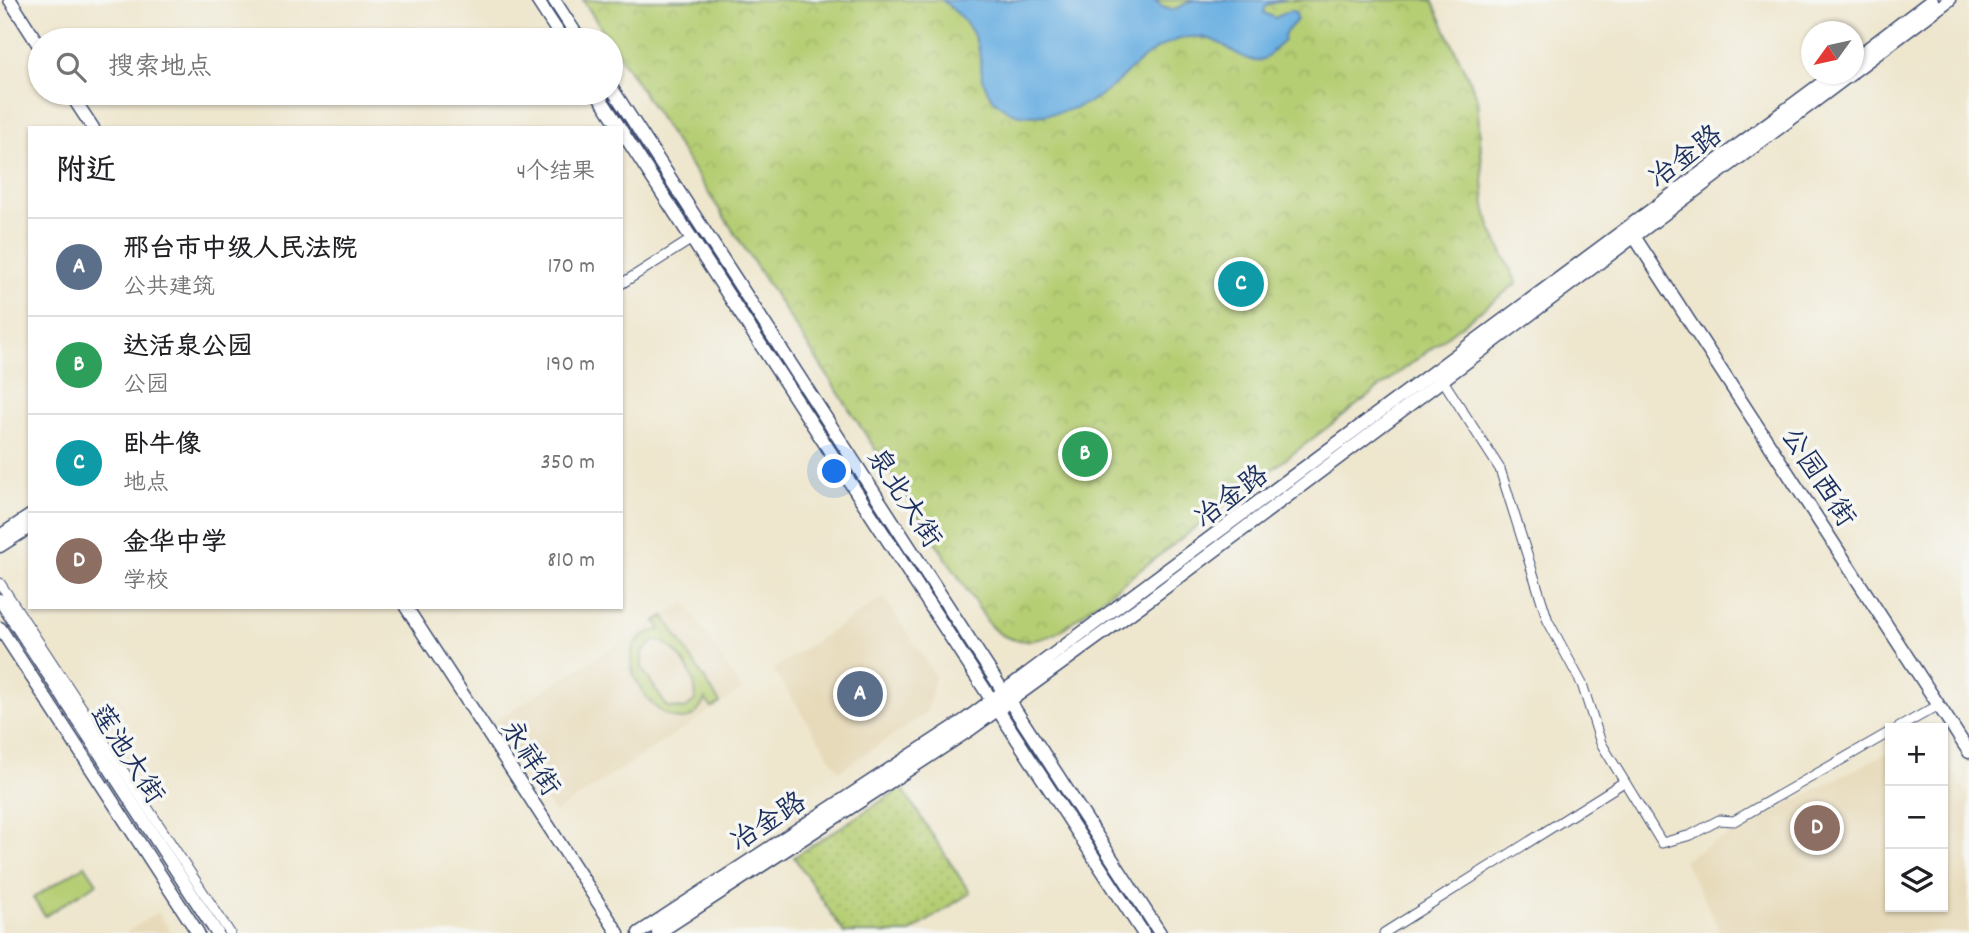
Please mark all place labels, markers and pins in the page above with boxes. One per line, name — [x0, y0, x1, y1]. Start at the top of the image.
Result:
pin: C — [1218, 258, 1264, 310]
pin: B — [1062, 428, 1108, 480]
pin: A — [837, 668, 883, 720]
pin: D — [1794, 802, 1840, 854]

